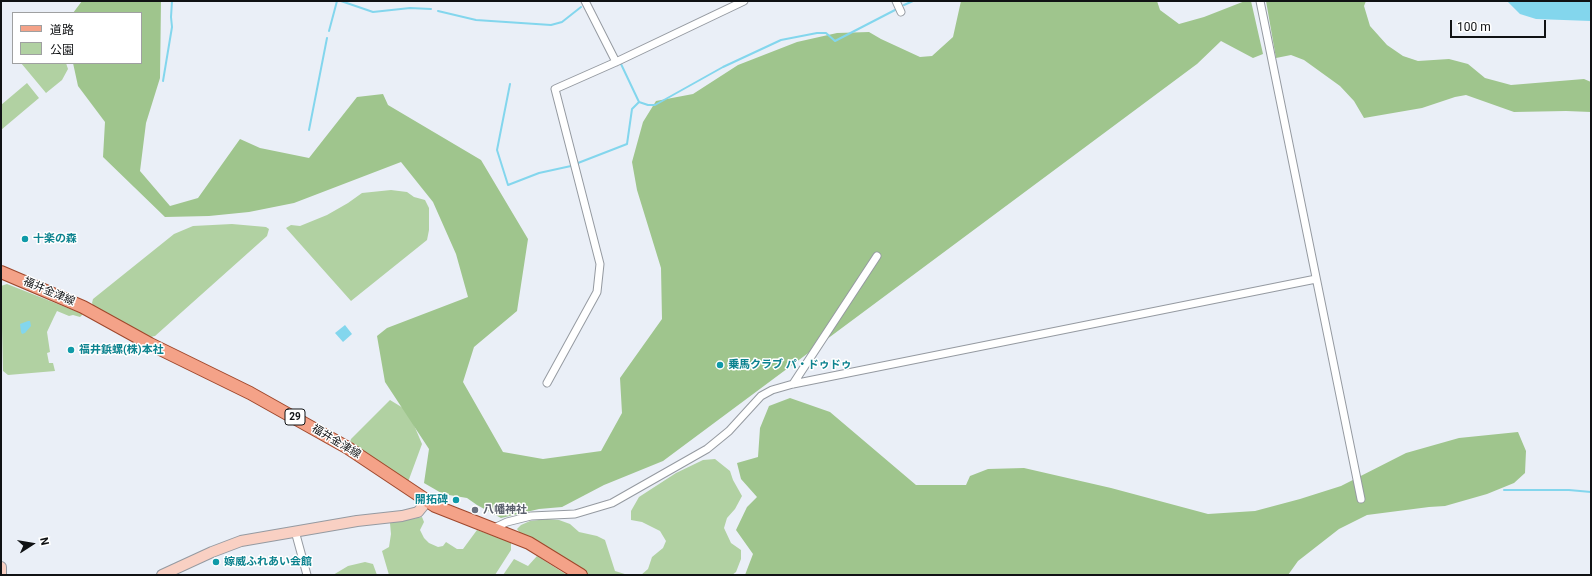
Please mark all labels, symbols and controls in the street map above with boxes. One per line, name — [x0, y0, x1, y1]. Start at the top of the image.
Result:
legend — [12, 12, 142, 64]
scale bar — [1452, 12, 1548, 38]
text: 100 m — [1457, 20, 1491, 34]
text: 道路 — [50, 23, 74, 37]
text: 公園 — [50, 43, 74, 57]
place label: 十楽の森 — [33, 232, 77, 246]
marker: 十楽の森 — [20, 234, 30, 244]
street label: 福井金津線 — [21, 275, 77, 309]
place label: 福井鋲螺(株)本社 — [79, 343, 164, 357]
marker: 福井鋲螺(株)本社 — [66, 345, 76, 355]
place label: 乗馬クラブ パ・ドゥドゥ — [728, 358, 852, 372]
marker: 乗馬クラブ パ・ドゥドゥ — [715, 360, 725, 370]
road number: 29 — [285, 409, 305, 425]
street label: 福井金津線 — [309, 422, 363, 462]
place label: 開拓碑 — [415, 493, 448, 507]
marker: 開拓碑 — [451, 495, 461, 505]
place label: 八幡神社 — [483, 503, 527, 517]
marker: 八幡神社 — [470, 505, 480, 515]
north arrow — [12, 524, 52, 564]
text: N — [37, 536, 51, 547]
place label: 嫁威ふれあい会館 — [224, 555, 312, 569]
marker: 嫁威ふれあい会館 — [211, 557, 221, 567]

